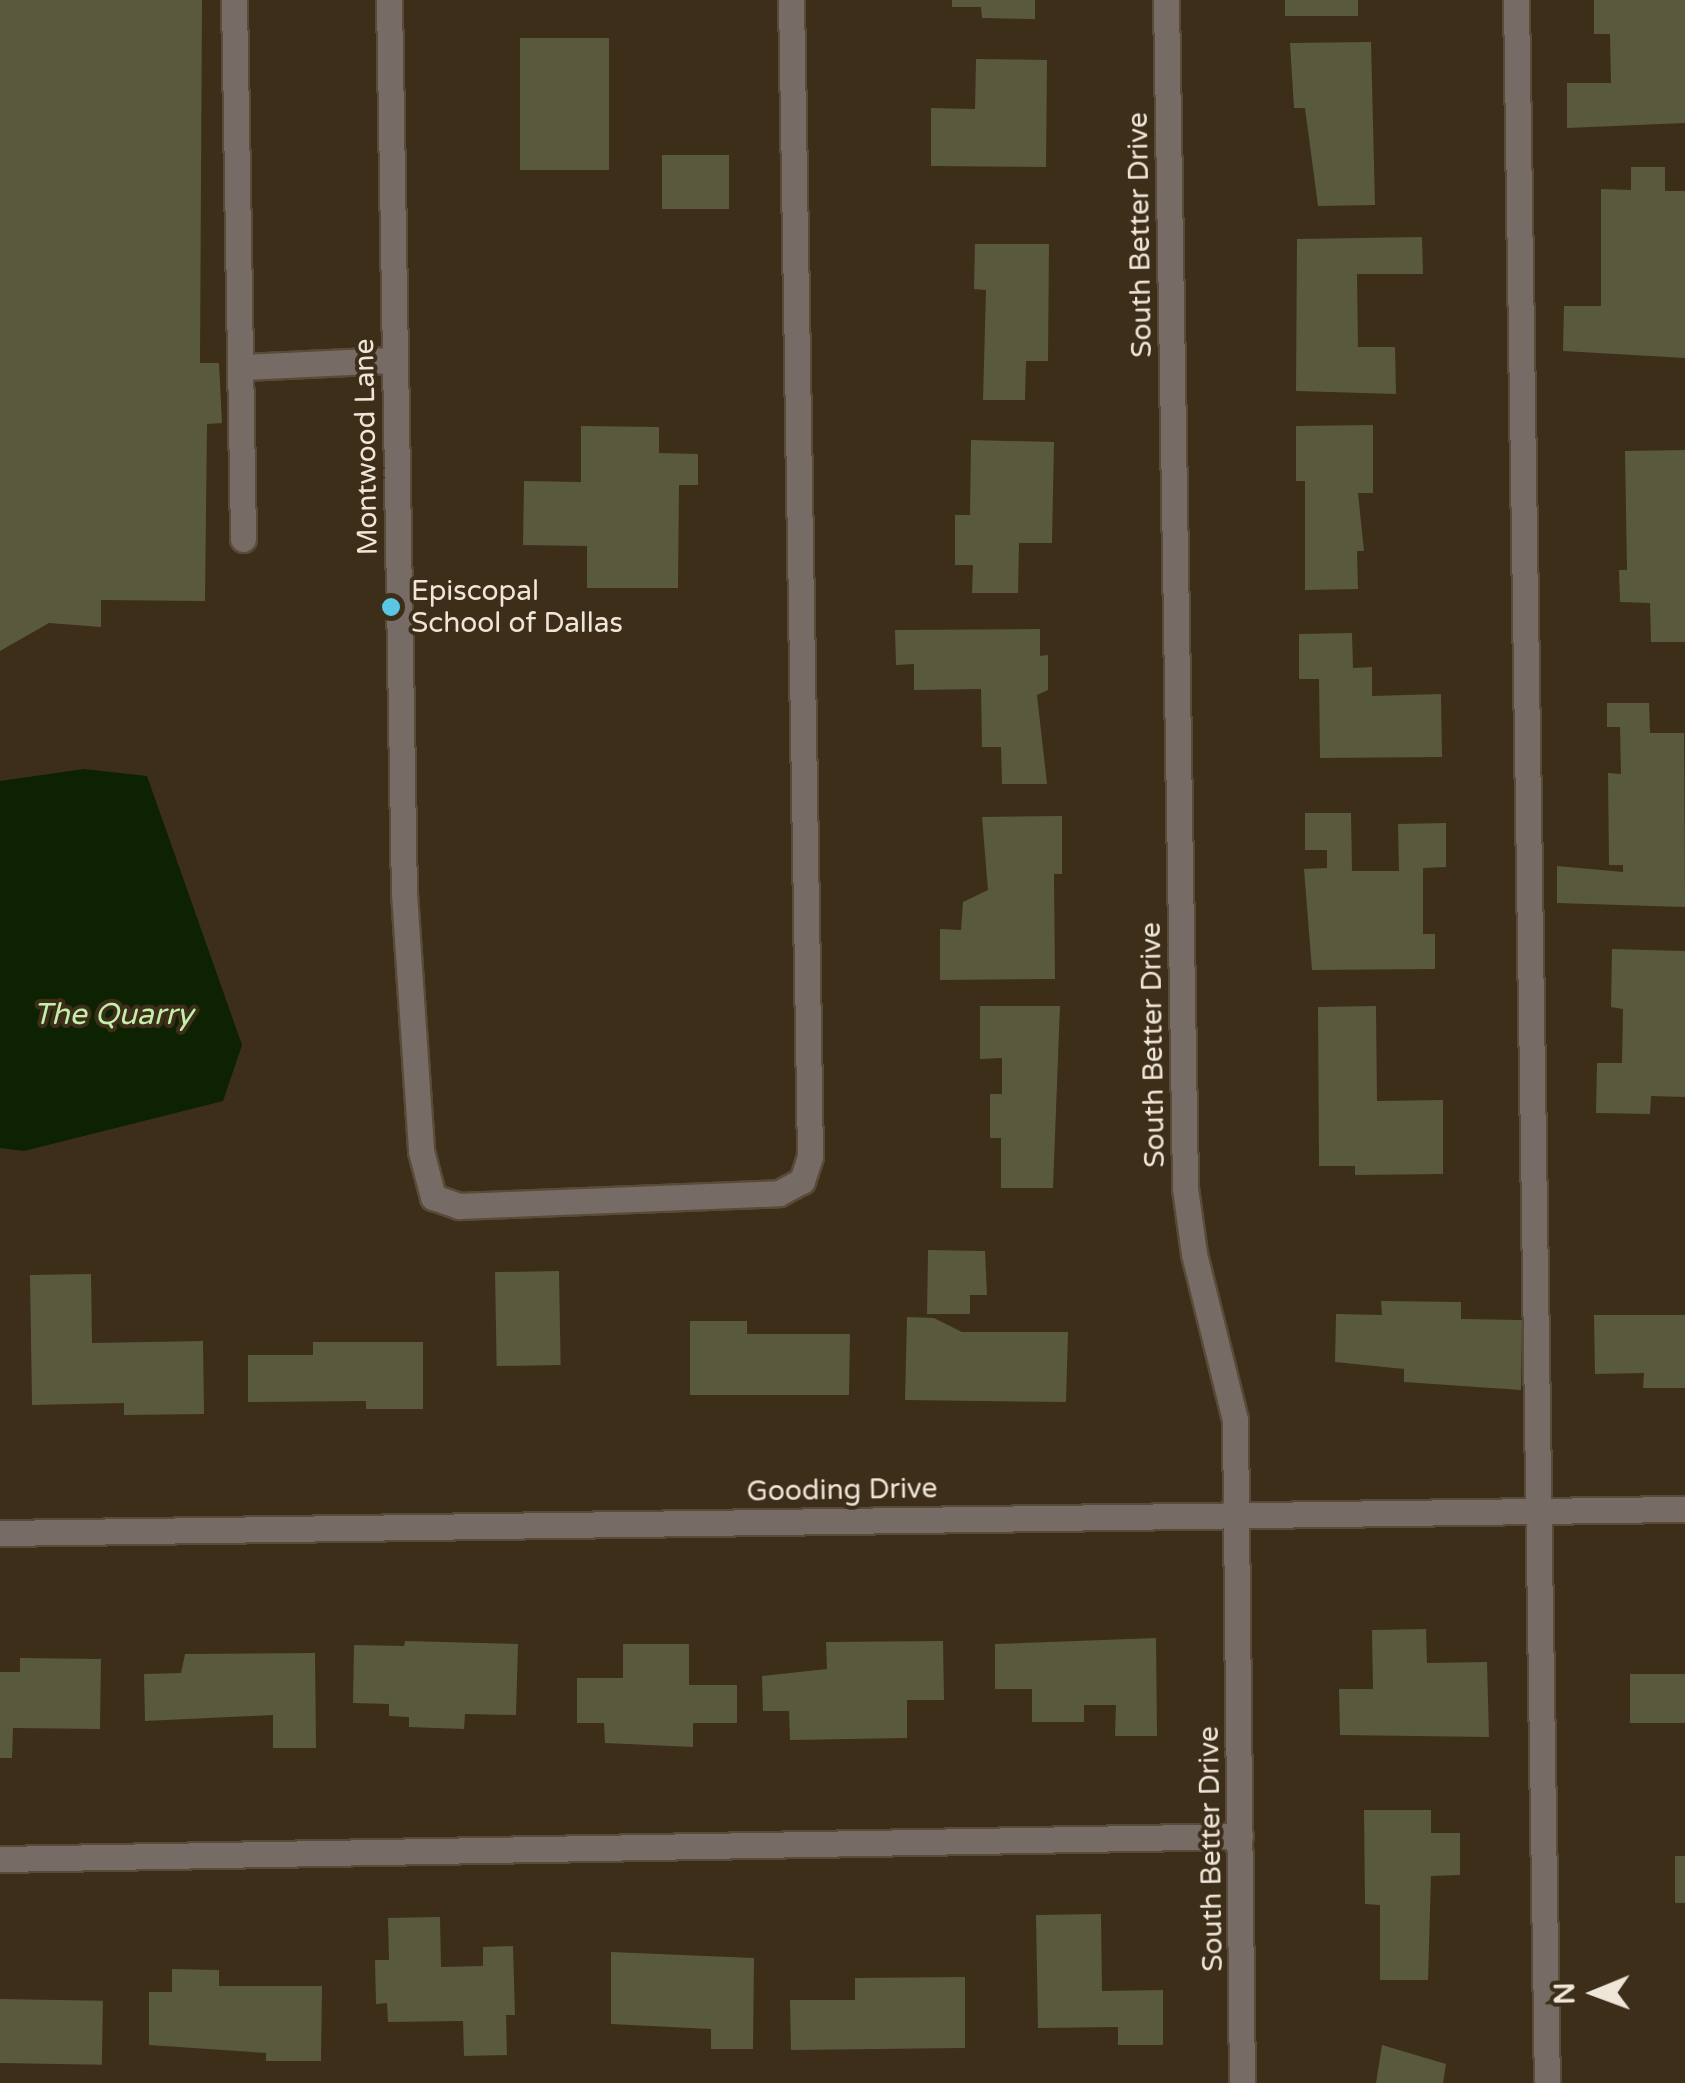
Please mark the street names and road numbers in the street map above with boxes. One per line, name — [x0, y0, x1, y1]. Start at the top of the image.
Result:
street label: South Better Drive — [1121, 112, 1159, 358]
street label: Montwood Lane — [347, 338, 385, 556]
street label: South Better Drive — [1134, 922, 1172, 1168]
street label: Gooding Drive — [746, 1472, 938, 1508]
street label: South Better Drive — [1192, 1726, 1230, 1972]

